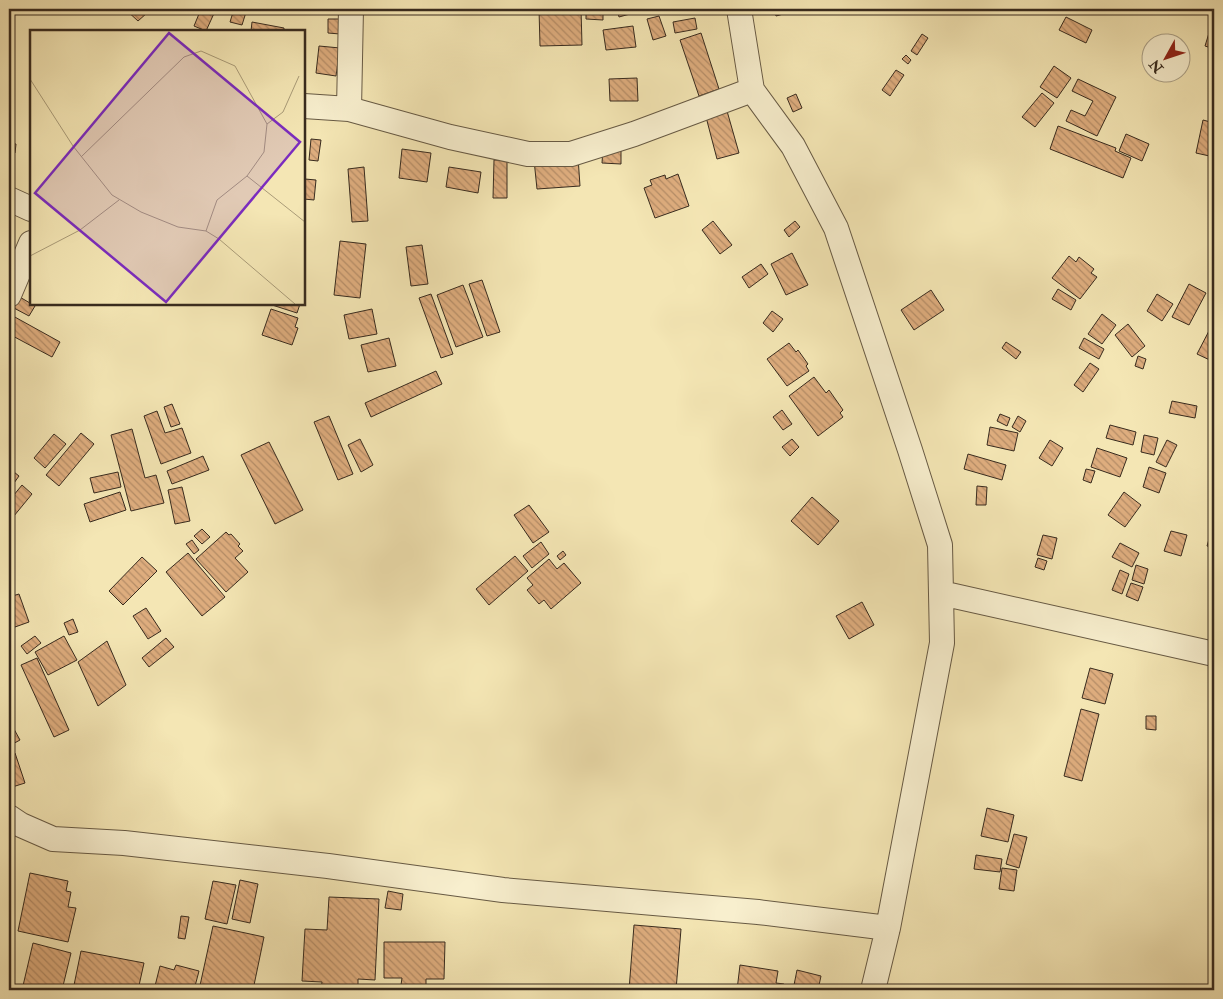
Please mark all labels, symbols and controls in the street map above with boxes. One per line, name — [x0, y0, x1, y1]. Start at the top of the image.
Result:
inset map — [30, 30, 305, 305]
north arrow — [1140, 32, 1190, 82]
text: N — [1146, 55, 1168, 77]

